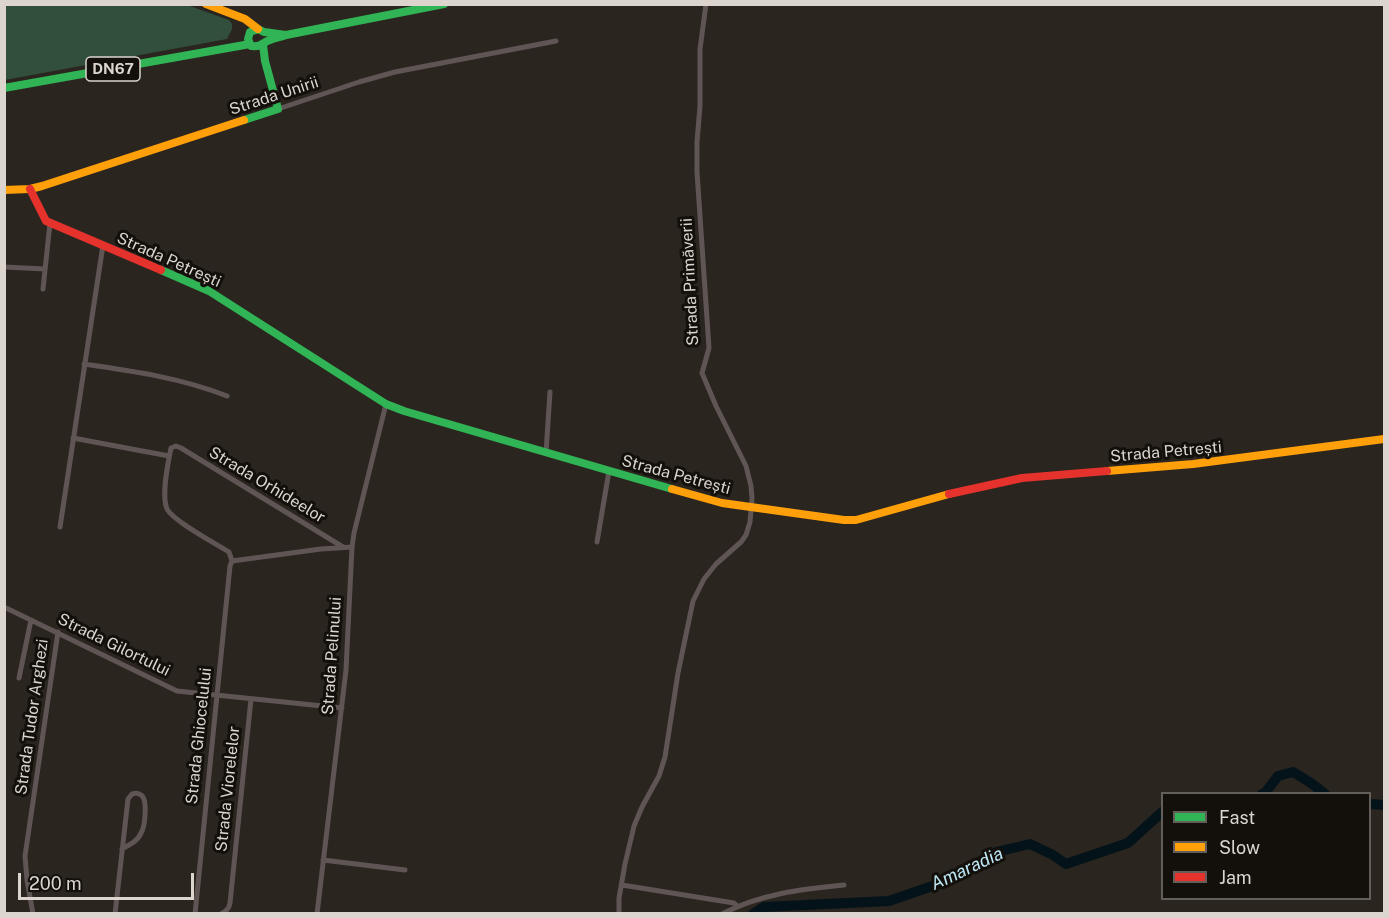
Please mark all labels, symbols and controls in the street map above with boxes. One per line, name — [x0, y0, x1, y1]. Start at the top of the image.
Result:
road number: DN67 — [86, 57, 140, 81]
street label: Strada Unirii — [227, 73, 321, 119]
street label: Strada Primăverii — [677, 218, 703, 346]
street label: Strada Petrești — [114, 228, 224, 292]
street label: Strada Petrești — [1109, 438, 1223, 466]
street label: Strada Orhideelor — [205, 443, 329, 527]
street label: Strada Petrești — [619, 451, 733, 499]
street label: Strada Pelinului — [318, 596, 346, 716]
street label: Strada Gilortului — [55, 610, 173, 680]
street label: Strada Tudor Arghezi — [12, 638, 52, 796]
street label: Strada Ghiocelului — [182, 667, 216, 805]
street label: Strada Viorelelor — [212, 725, 244, 853]
legend — [1161, 792, 1371, 900]
text: Fast — [1219, 807, 1255, 828]
text: Slow — [1219, 837, 1260, 858]
water label: Amaradia — [927, 843, 1007, 895]
scale bar — [21, 861, 196, 899]
text: Jam — [1219, 867, 1252, 888]
text: 200 m — [29, 873, 82, 894]

